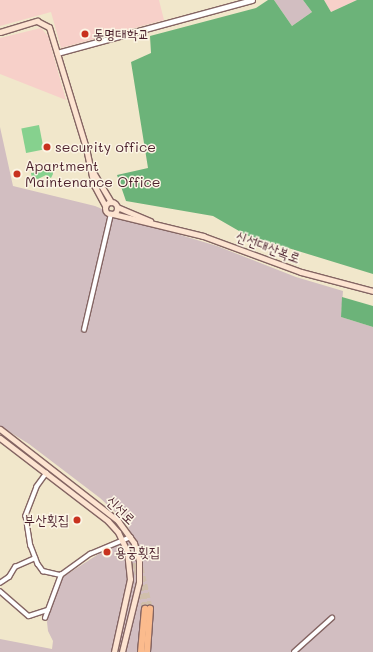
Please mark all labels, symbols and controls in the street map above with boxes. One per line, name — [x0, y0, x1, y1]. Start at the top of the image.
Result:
place label: 동명대학교 — [93, 26, 149, 42]
marker: 동명대학교 — [80, 29, 90, 39]
place label: security office — [55, 139, 156, 155]
marker: security office — [42, 142, 52, 152]
place label: Apartment Maintenance Office — [25, 158, 161, 190]
marker: Apartment Maintenance Office — [12, 169, 22, 179]
street label: 신선대산복로 — [233, 228, 303, 266]
street label: 신선로 — [103, 492, 139, 528]
place label: 부산횟집 — [24, 512, 69, 528]
marker: 부산횟집 — [72, 515, 82, 525]
place label: 용궁횟집 — [115, 544, 160, 560]
marker: 용궁횟집 — [102, 547, 112, 557]

